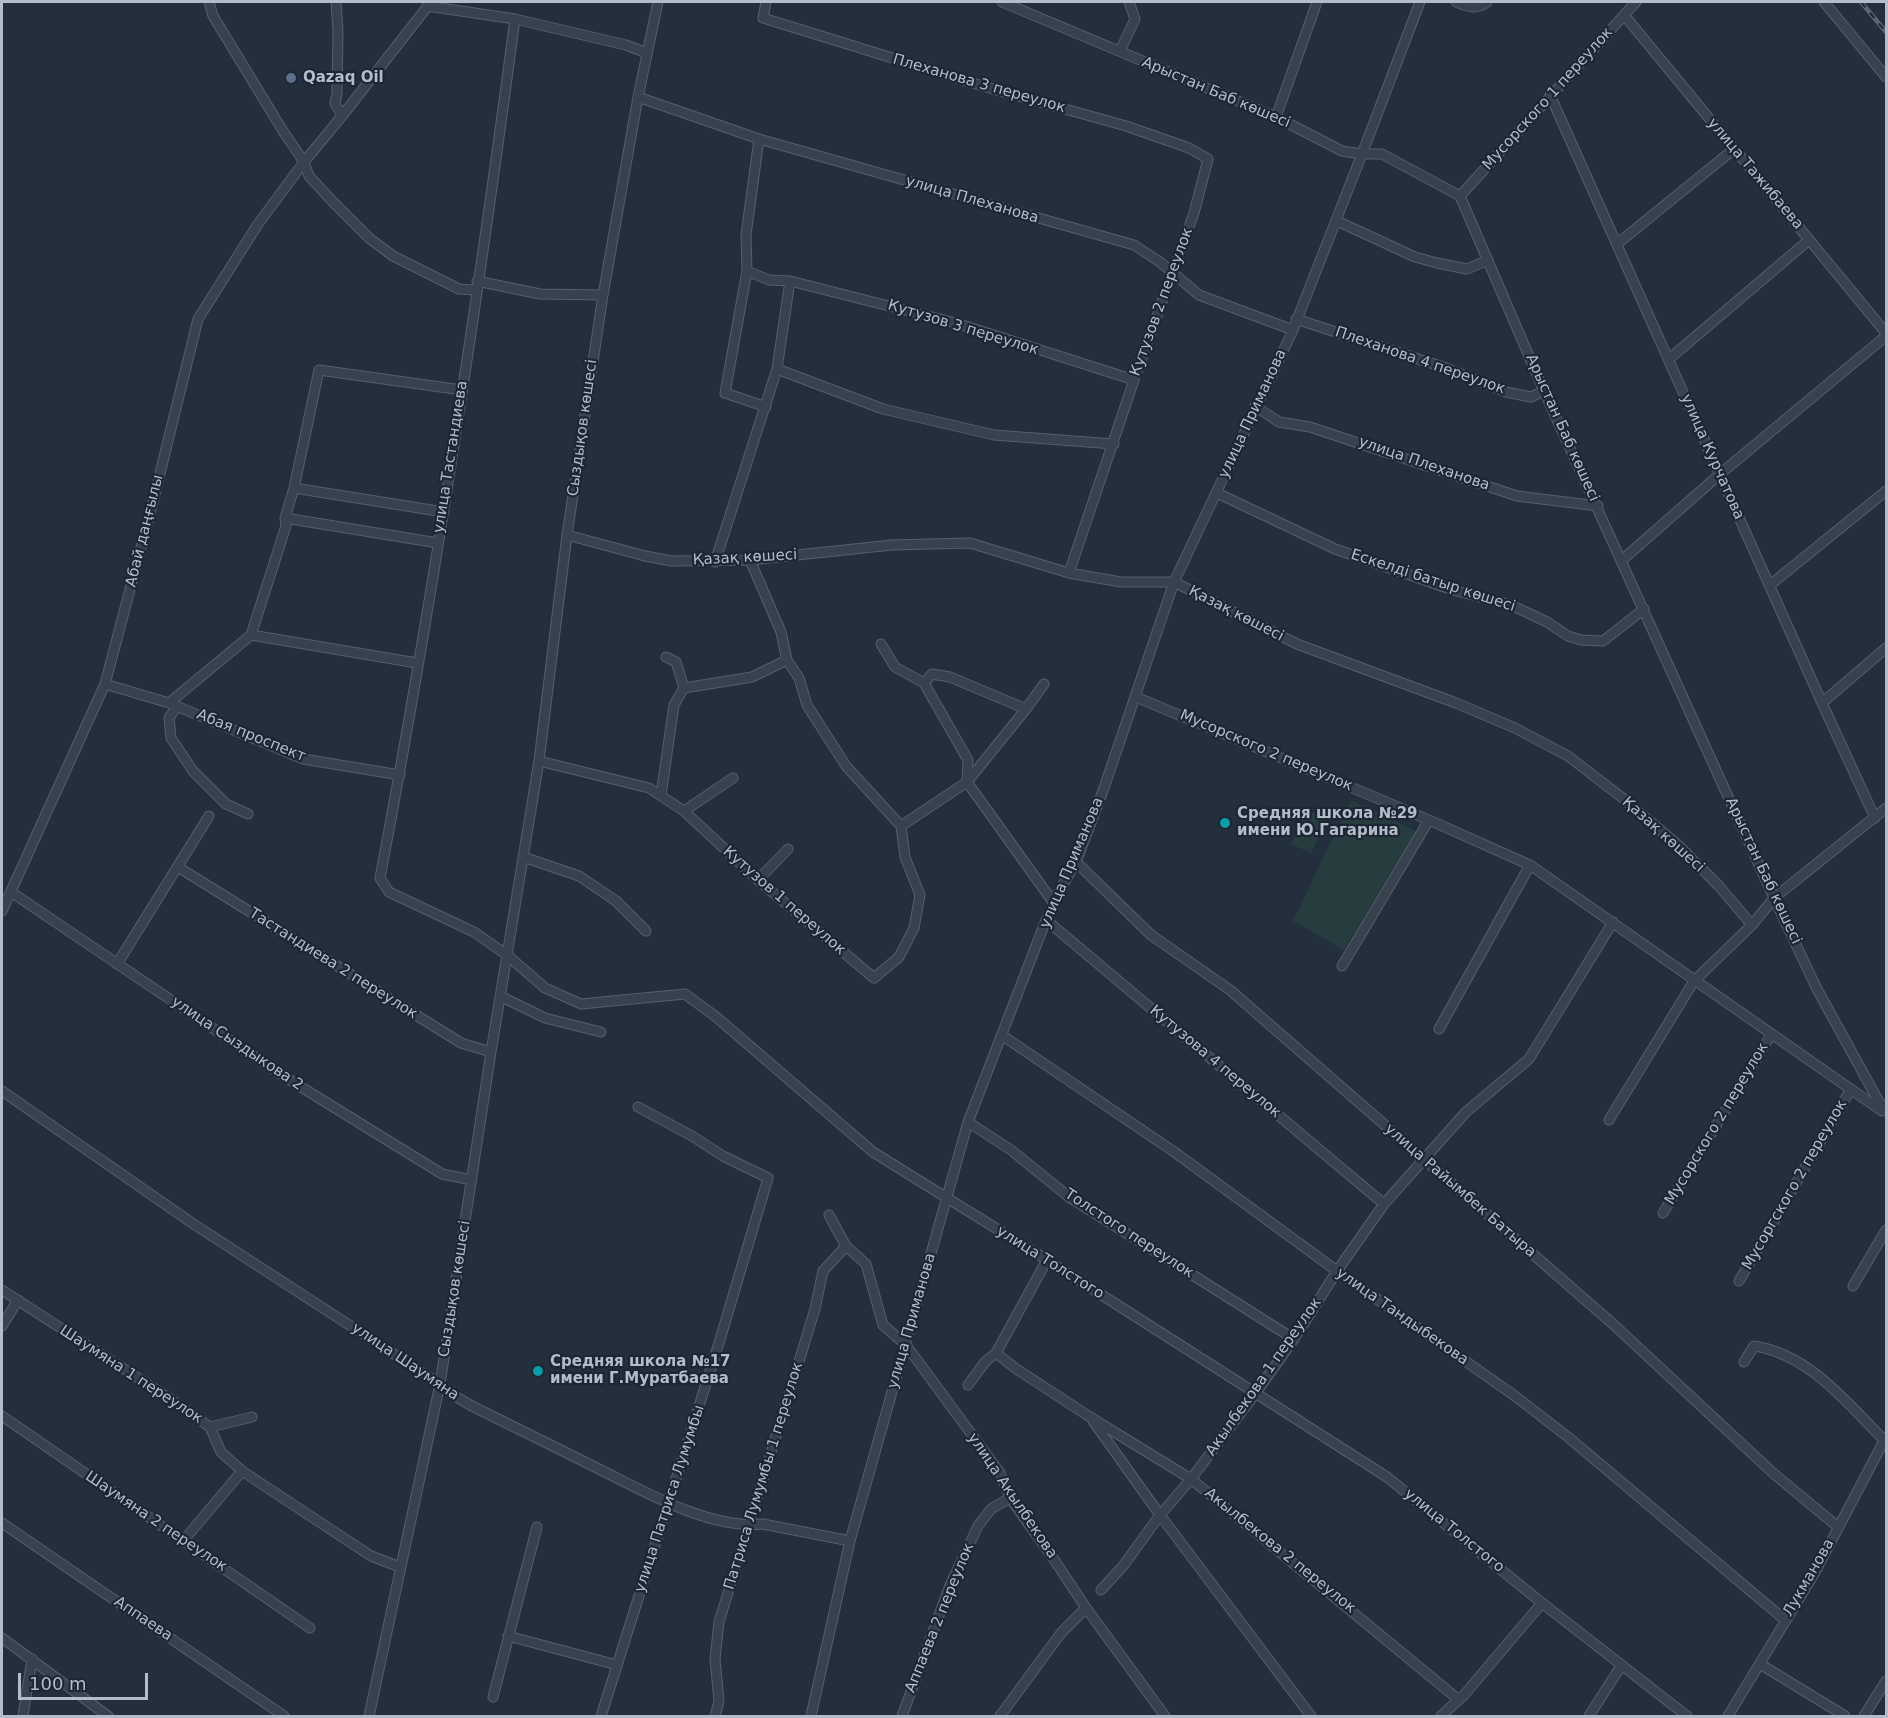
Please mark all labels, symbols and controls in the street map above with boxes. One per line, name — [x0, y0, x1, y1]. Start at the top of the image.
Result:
street label: Мусорского 1 переулок — [1479, 24, 1617, 174]
street label: Плеханова 3 переулок — [891, 51, 1067, 117]
street label: Арыстан Баб көшесі — [1139, 54, 1293, 132]
place label: Qazaq Oil — [303, 69, 384, 87]
marker: Qazaq Oil — [284, 71, 298, 85]
street label: улица Тажибаева — [1703, 115, 1807, 233]
street label: улица Плеханова — [903, 172, 1041, 228]
street label: Кутузов 2 переулок — [1127, 225, 1197, 379]
street label: Кутузов 3 переулок — [885, 296, 1041, 360]
street label: Плеханова 4 переулок — [1333, 323, 1507, 399]
street label: улица Приманова — [1215, 347, 1291, 481]
street label: Арыстан Баб көшесі — [1521, 351, 1603, 505]
street label: Сыздықов көшесі — [564, 358, 602, 498]
street label: улица Тастандиева — [430, 379, 472, 535]
street label: улица Курчатова — [1676, 391, 1748, 523]
street label: улица Плеханова — [1356, 433, 1492, 495]
street label: Абай даңғылы — [122, 473, 168, 589]
street label: Қазақ көшесі — [692, 546, 798, 570]
street label: Ескелді батыр көшесі — [1349, 546, 1517, 616]
street label: Қазақ көшесі — [1185, 582, 1287, 646]
street label: Абая проспект — [194, 706, 308, 766]
street label: Мусорского 2 переулок — [1177, 706, 1355, 796]
street label: Қазақ көшесі — [1618, 793, 1708, 877]
street label: улица Приманова — [1036, 795, 1108, 931]
street label: Арыстан Баб көшесі — [1721, 795, 1805, 947]
place label: Средняя школа №29 имени Ю.Гагарина — [1237, 805, 1418, 840]
marker: Средняя школа №29 имени Ю.Гагарина — [1218, 816, 1232, 830]
street label: Кутузов 1 переулок — [719, 843, 849, 959]
street label: Тастандиева 2 переулок — [245, 905, 421, 1023]
street label: улица Сыздыкова 2 — [168, 993, 306, 1095]
street label: Кутузова 4 переулок — [1146, 1002, 1284, 1122]
street label: Мусорского 2 переулок — [1661, 1040, 1773, 1208]
street label: Мусоргского 2 переулок — [1739, 1097, 1851, 1273]
street label: улица Райымбек Батыра — [1381, 1120, 1539, 1262]
street label: Толстого переулок — [1061, 1185, 1197, 1283]
street label: Сыздықов көшесі — [435, 1219, 475, 1359]
street label: улица Толстого — [993, 1223, 1107, 1303]
street label: улица Приманова — [884, 1251, 940, 1391]
street label: улица Тандыбекова — [1332, 1264, 1472, 1370]
street label: Акылбекова 1 переулок — [1202, 1294, 1326, 1460]
street label: улица Шаумяна — [348, 1319, 462, 1405]
street label: Шаумяна 1 переулок — [56, 1322, 206, 1428]
place label: Средняя школа №17 имени Г.Муратбаева — [550, 1353, 731, 1388]
street label: Патриса Лумумбы 1 переулок — [721, 1360, 807, 1592]
marker: Средняя школа №17 имени Г.Муратбаева — [531, 1364, 545, 1378]
street label: улица Патриса Лумумбы — [631, 1403, 709, 1595]
street label: улица Акылбекова — [963, 1430, 1061, 1562]
street label: Шаумяна 2 переулок — [82, 1468, 230, 1576]
street label: Акылбекова 2 переулок — [1201, 1485, 1359, 1617]
street label: улица Толстого — [1400, 1485, 1508, 1577]
street label: Лукманова — [1780, 1536, 1838, 1620]
street label: Аппаева 2 переулок — [902, 1541, 978, 1695]
street label: Аппаева — [110, 1593, 176, 1645]
scale bar — [21, 1661, 152, 1699]
text: 100 m — [29, 1673, 87, 1694]

